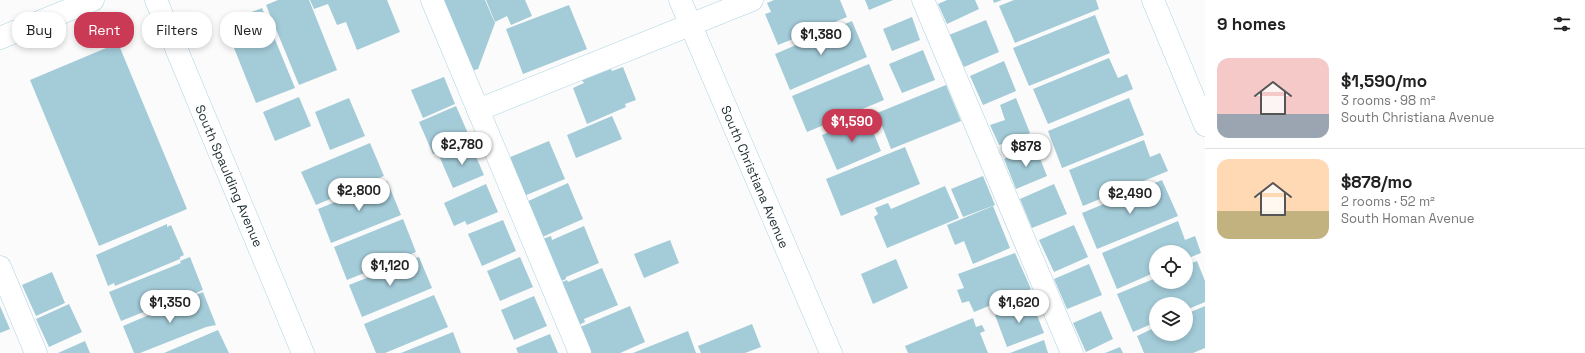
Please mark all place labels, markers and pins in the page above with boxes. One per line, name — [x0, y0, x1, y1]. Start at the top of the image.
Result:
pin: $1,380 — [788, 22, 854, 56]
pin: $1,590 — [819, 109, 885, 143]
pin: $2,780 — [429, 132, 495, 166]
pin: $878 — [1002, 134, 1050, 168]
pin: $2,800 — [326, 178, 392, 212]
pin: $2,490 — [1097, 181, 1163, 215]
pin: $1,120 — [357, 253, 423, 287]
pin: $1,350 — [137, 290, 203, 324]
pin: $1,620 — [986, 290, 1052, 324]

